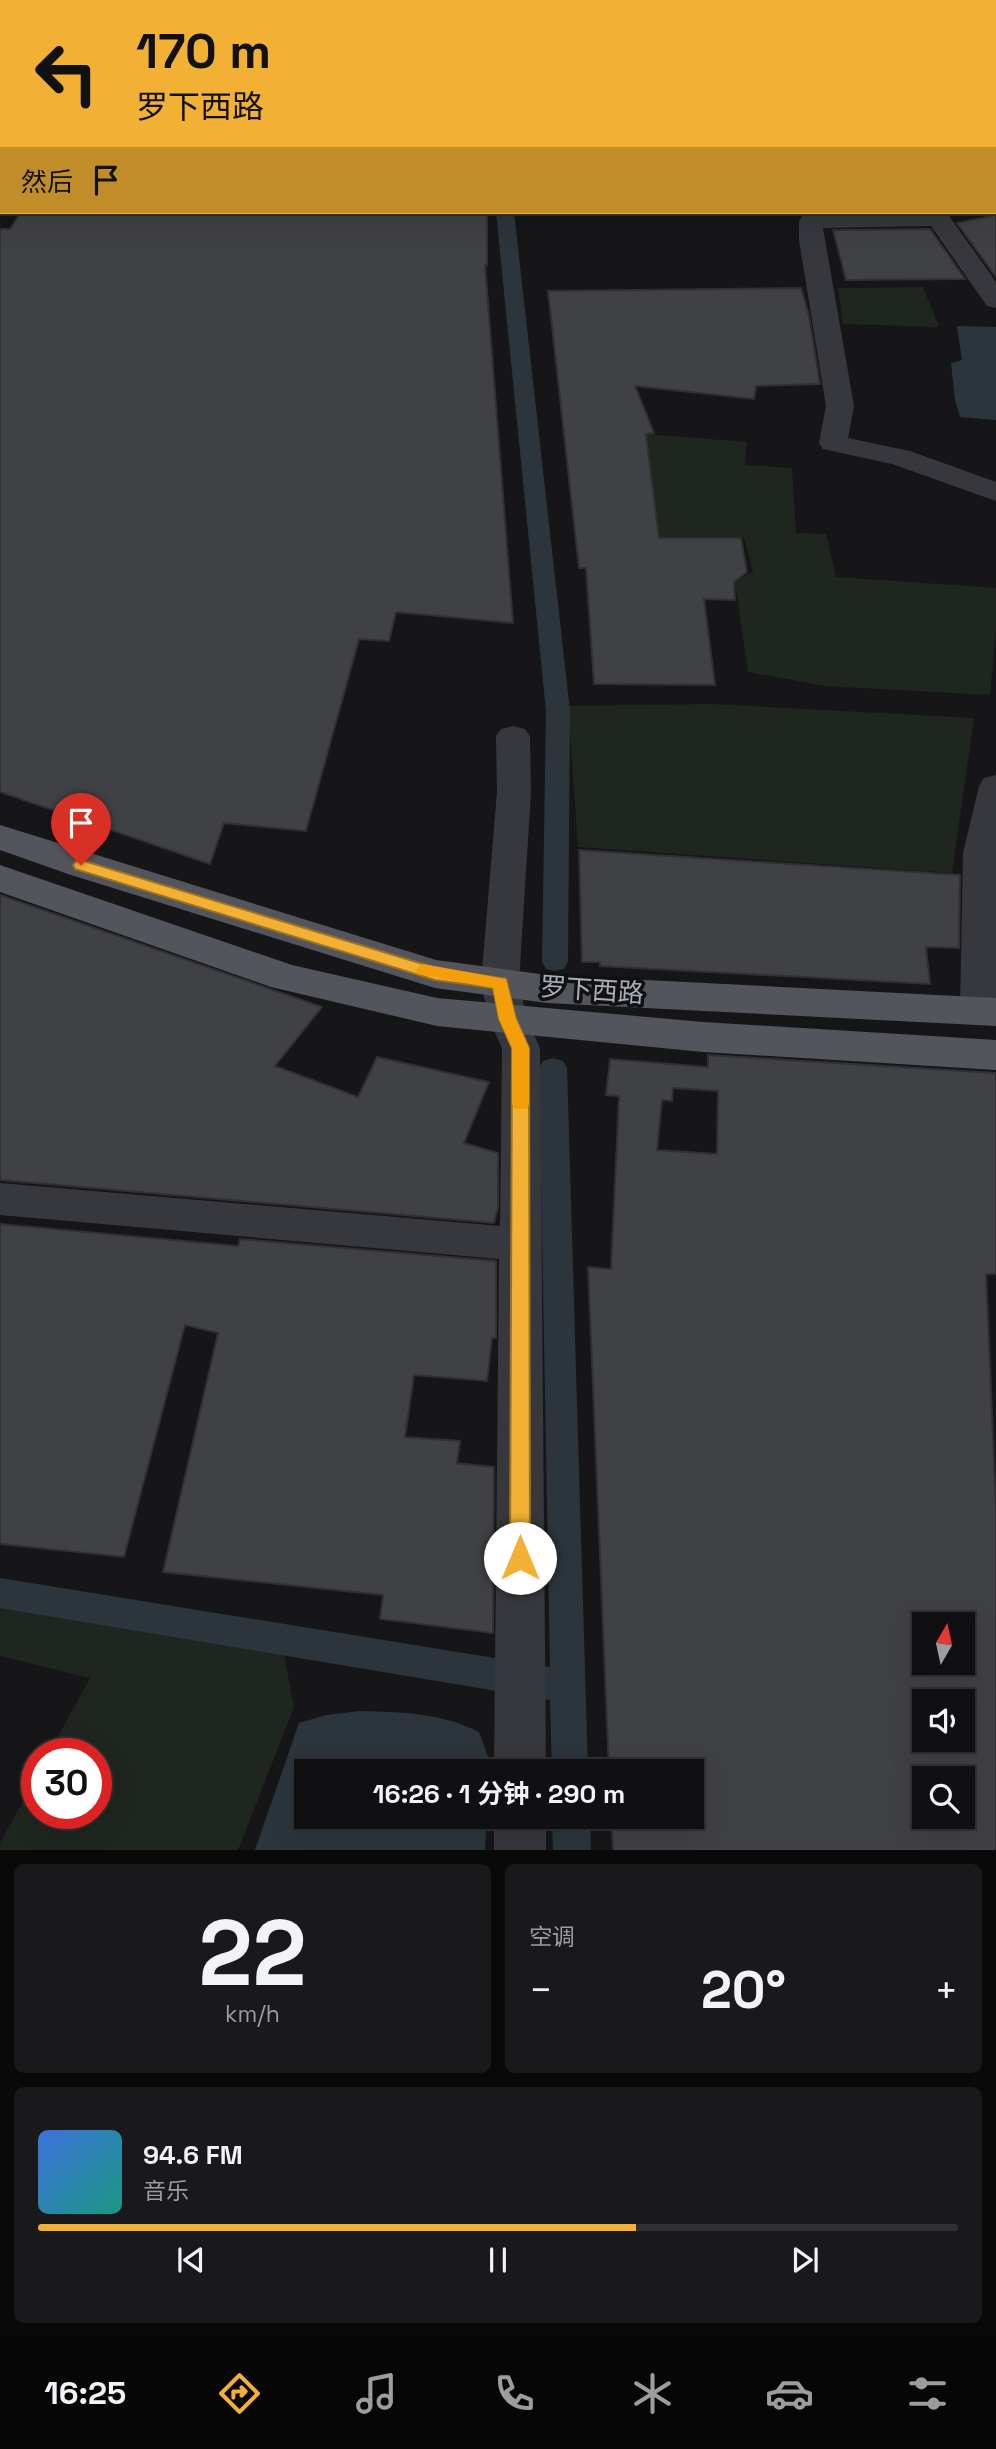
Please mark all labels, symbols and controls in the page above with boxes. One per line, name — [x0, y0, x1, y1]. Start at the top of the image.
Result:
text: 170 m — [136, 20, 271, 82]
icon: left — [21, 28, 112, 119]
text: 罗下西路 — [136, 87, 264, 127]
icon: arrive — [87, 161, 125, 199]
text: 然后 — [21, 165, 73, 199]
pin — [51, 793, 111, 865]
icon: arrive — [62, 804, 100, 842]
street label: 罗下西路 — [539, 969, 645, 1011]
position arrow — [483, 1521, 557, 1595]
north arrow — [912, 1612, 975, 1675]
map controls — [912, 1612, 975, 1829]
button: sound — [912, 1689, 975, 1752]
speed limit sign: 30 — [21, 1738, 112, 1829]
button: search — [912, 1766, 975, 1829]
text: 16:26 · 1 分钟 · 290 m — [373, 1777, 625, 1811]
text: 22 — [198, 1895, 307, 2012]
text: 空调 — [529, 1922, 575, 1952]
text: 20° — [701, 1957, 786, 2023]
text: − — [529, 1966, 553, 2014]
text: + — [934, 1966, 958, 2014]
text: km/h — [225, 1999, 280, 2029]
text: 94.6 FM — [143, 2138, 243, 2172]
text: 音乐 — [143, 2176, 189, 2206]
icon: previous — [172, 2241, 210, 2279]
icon: pause — [479, 2241, 517, 2279]
icon: next — [786, 2241, 824, 2279]
icon: directions — [215, 2369, 264, 2418]
icon: music — [352, 2369, 401, 2418]
icon: phone — [490, 2369, 539, 2418]
icon: climate — [628, 2369, 677, 2418]
icon: car — [765, 2369, 814, 2418]
icon: filters — [903, 2369, 952, 2418]
text: 16:25 — [44, 2373, 126, 2413]

